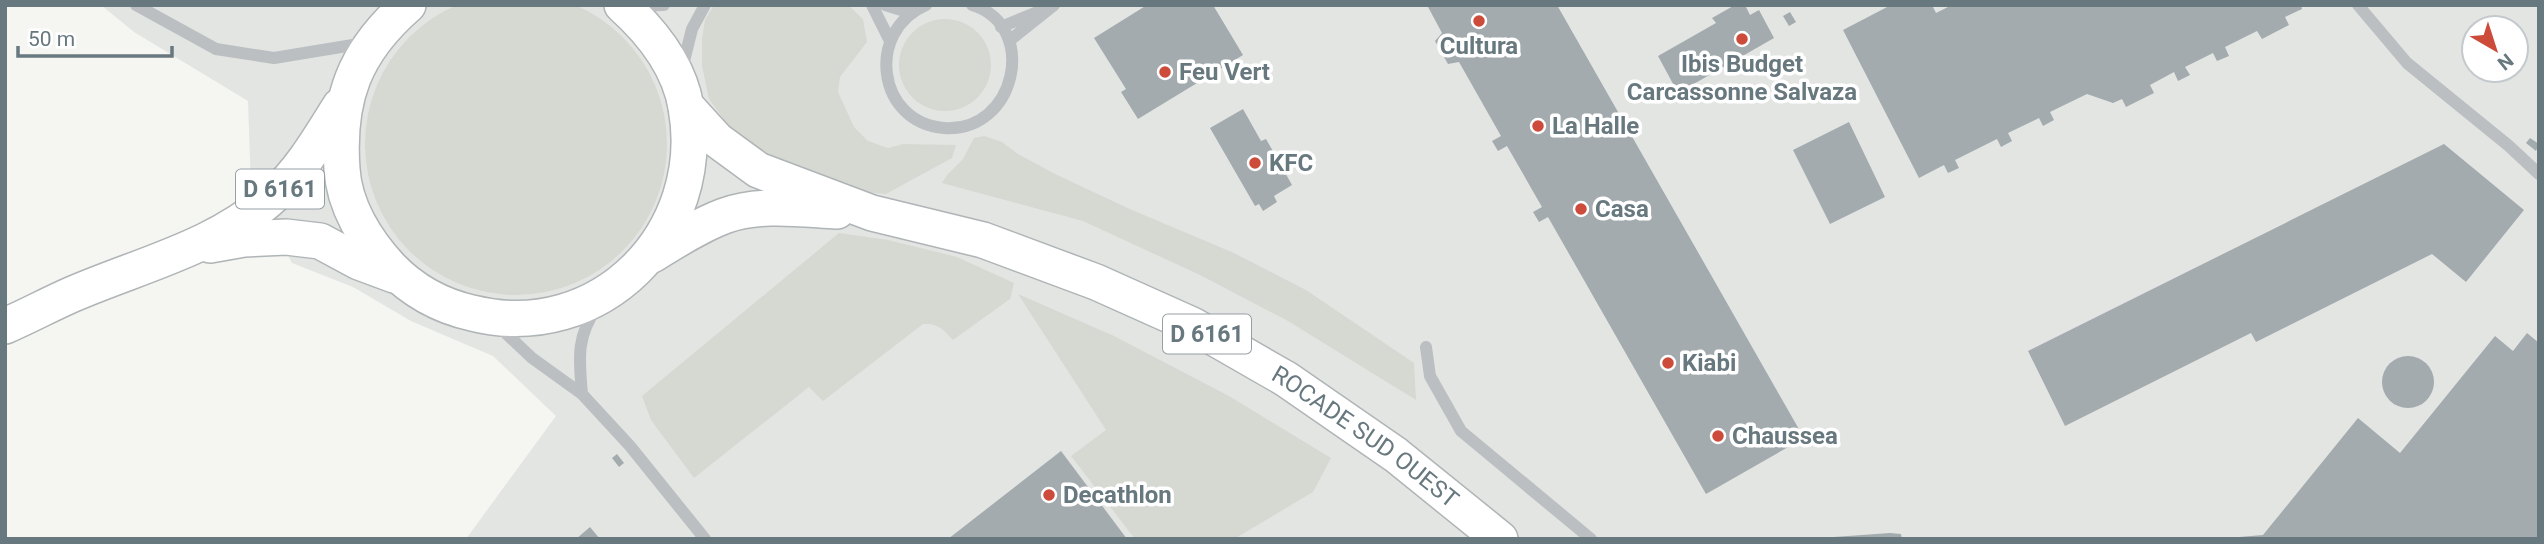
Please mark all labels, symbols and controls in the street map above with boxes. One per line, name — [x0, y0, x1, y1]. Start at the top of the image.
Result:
marker: Cultura — [1471, 13, 1487, 29]
scale bar — [18, 14, 172, 58]
north arrow — [2460, 14, 2530, 84]
text: 50 m — [28, 27, 75, 51]
marker: Ibis Budget Carcassonne Salvaza — [1734, 31, 1750, 47]
place label: Cultura — [1440, 32, 1518, 60]
text: N — [2493, 49, 2518, 75]
place label: Ibis Budget Carcassonne Salvaza — [1627, 50, 1857, 106]
place label: Feu Vert — [1179, 58, 1270, 86]
marker: Feu Vert — [1157, 64, 1173, 80]
place label: La Halle — [1552, 112, 1639, 140]
marker: La Halle — [1530, 118, 1546, 134]
place label: KFC — [1269, 149, 1313, 177]
marker: KFC — [1247, 155, 1263, 171]
road number: D 6161 — [236, 170, 324, 208]
place label: Casa — [1595, 195, 1649, 223]
marker: Casa — [1573, 201, 1589, 217]
road number: D 6161 — [1163, 314, 1251, 354]
place label: Kiabi — [1682, 349, 1736, 377]
marker: Kiabi — [1660, 355, 1676, 371]
street label: ROCADE SUD OUEST — [1267, 360, 1464, 514]
place label: Chaussea — [1732, 422, 1838, 450]
marker: Chaussea — [1710, 428, 1726, 444]
place label: Decathlon — [1063, 481, 1172, 509]
marker: Decathlon — [1041, 487, 1057, 503]

